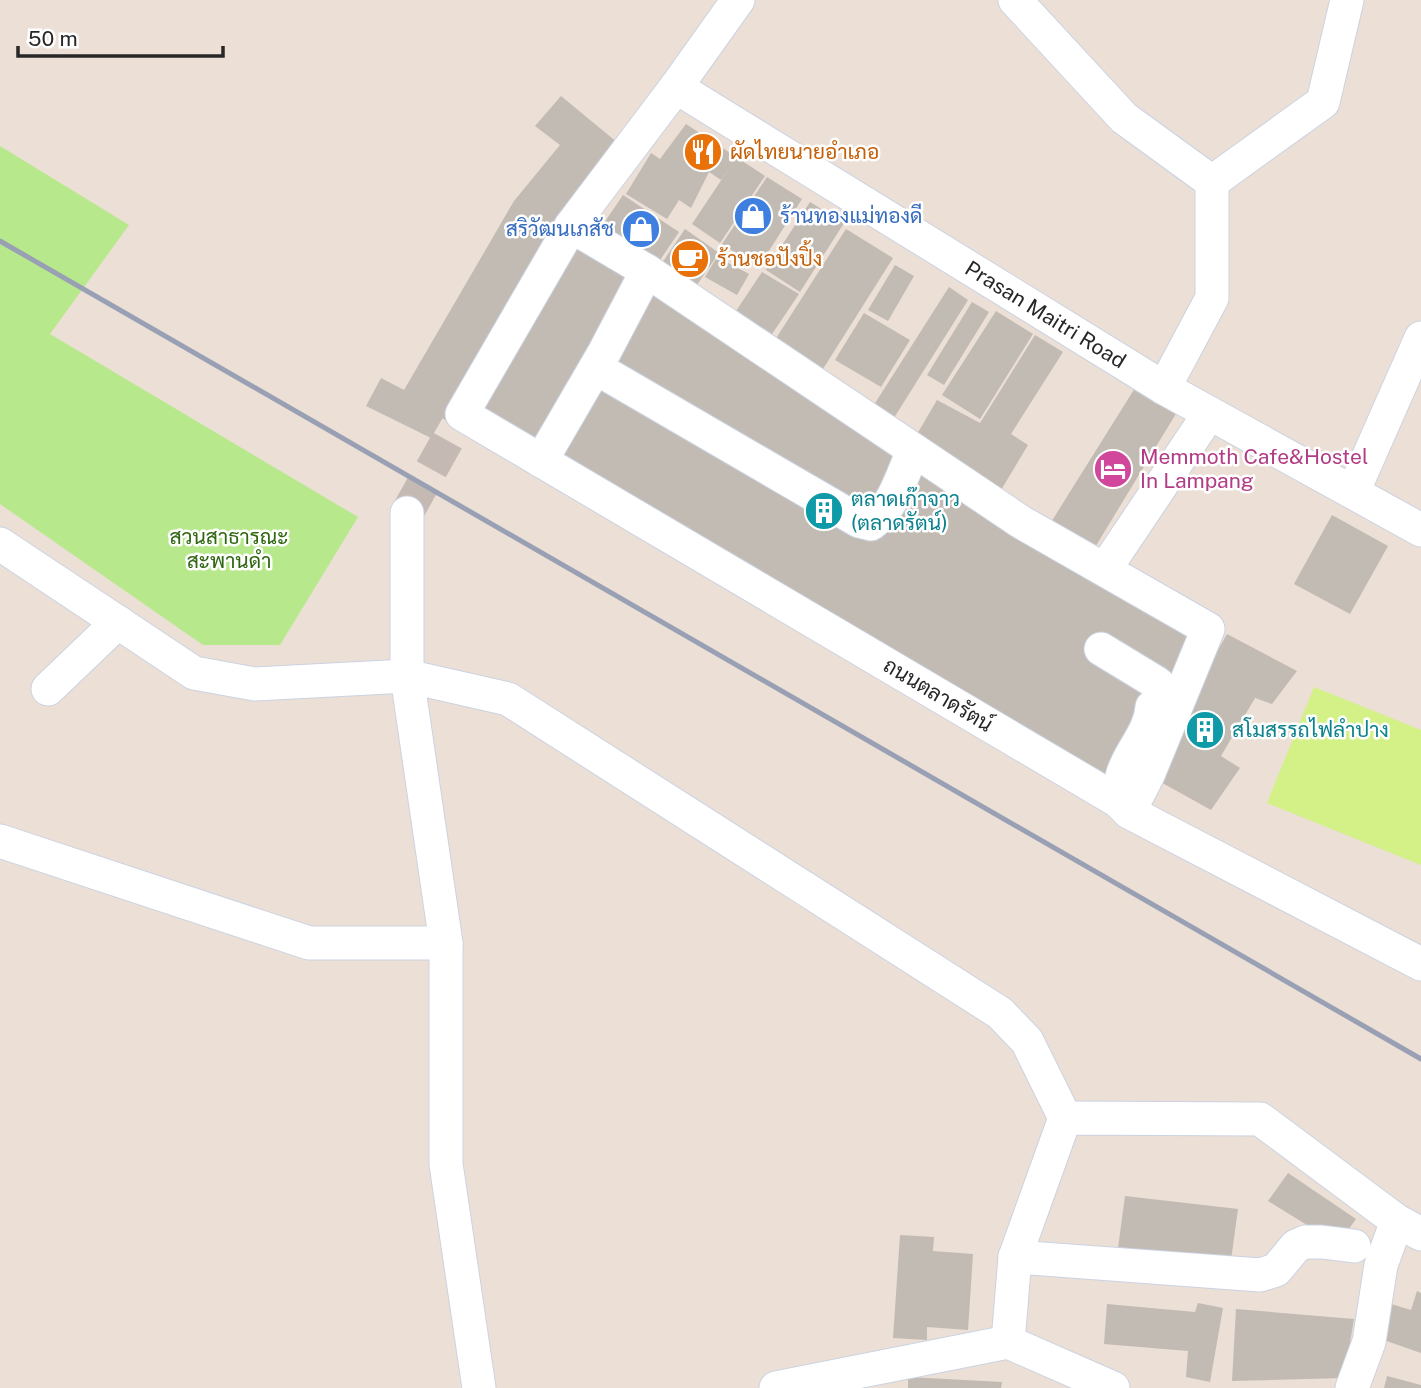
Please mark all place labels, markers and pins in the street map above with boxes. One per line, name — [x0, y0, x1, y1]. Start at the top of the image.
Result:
restaurant icon: ผัดไทยนายอำเภอ — [682, 131, 724, 173]
place label: ผัดไทยนายอำเภอ — [730, 139, 879, 164]
shop icon: ร้านทองแม่ทองดี — [732, 195, 774, 237]
place label: ร้านทองแม่ทองดี — [780, 203, 923, 228]
shop icon: สริวัฒนเภสัช — [620, 208, 662, 250]
place label: สริวัฒนเภสัช — [506, 216, 614, 241]
cafe icon: ร้านชอปังปิ้ง — [669, 238, 711, 280]
place label: ร้านชอปังปิ้ง — [717, 240, 822, 271]
place label: Memmoth Cafe&Hostel In Lampang — [1140, 444, 1368, 493]
hotel icon: Memmoth Cafe&Hostel In Lampang — [1092, 448, 1134, 490]
place label: ตลาดเก๊าจาว (ตลาดรัตน์) — [851, 486, 960, 535]
building icon: ตลาดเก๊าจาว (ตลาดรัตน์) — [803, 490, 845, 532]
building icon: สโมสรรถไฟลำปาง — [1184, 709, 1226, 751]
place label: สโมสรรถไฟลำปาง — [1232, 717, 1389, 742]

